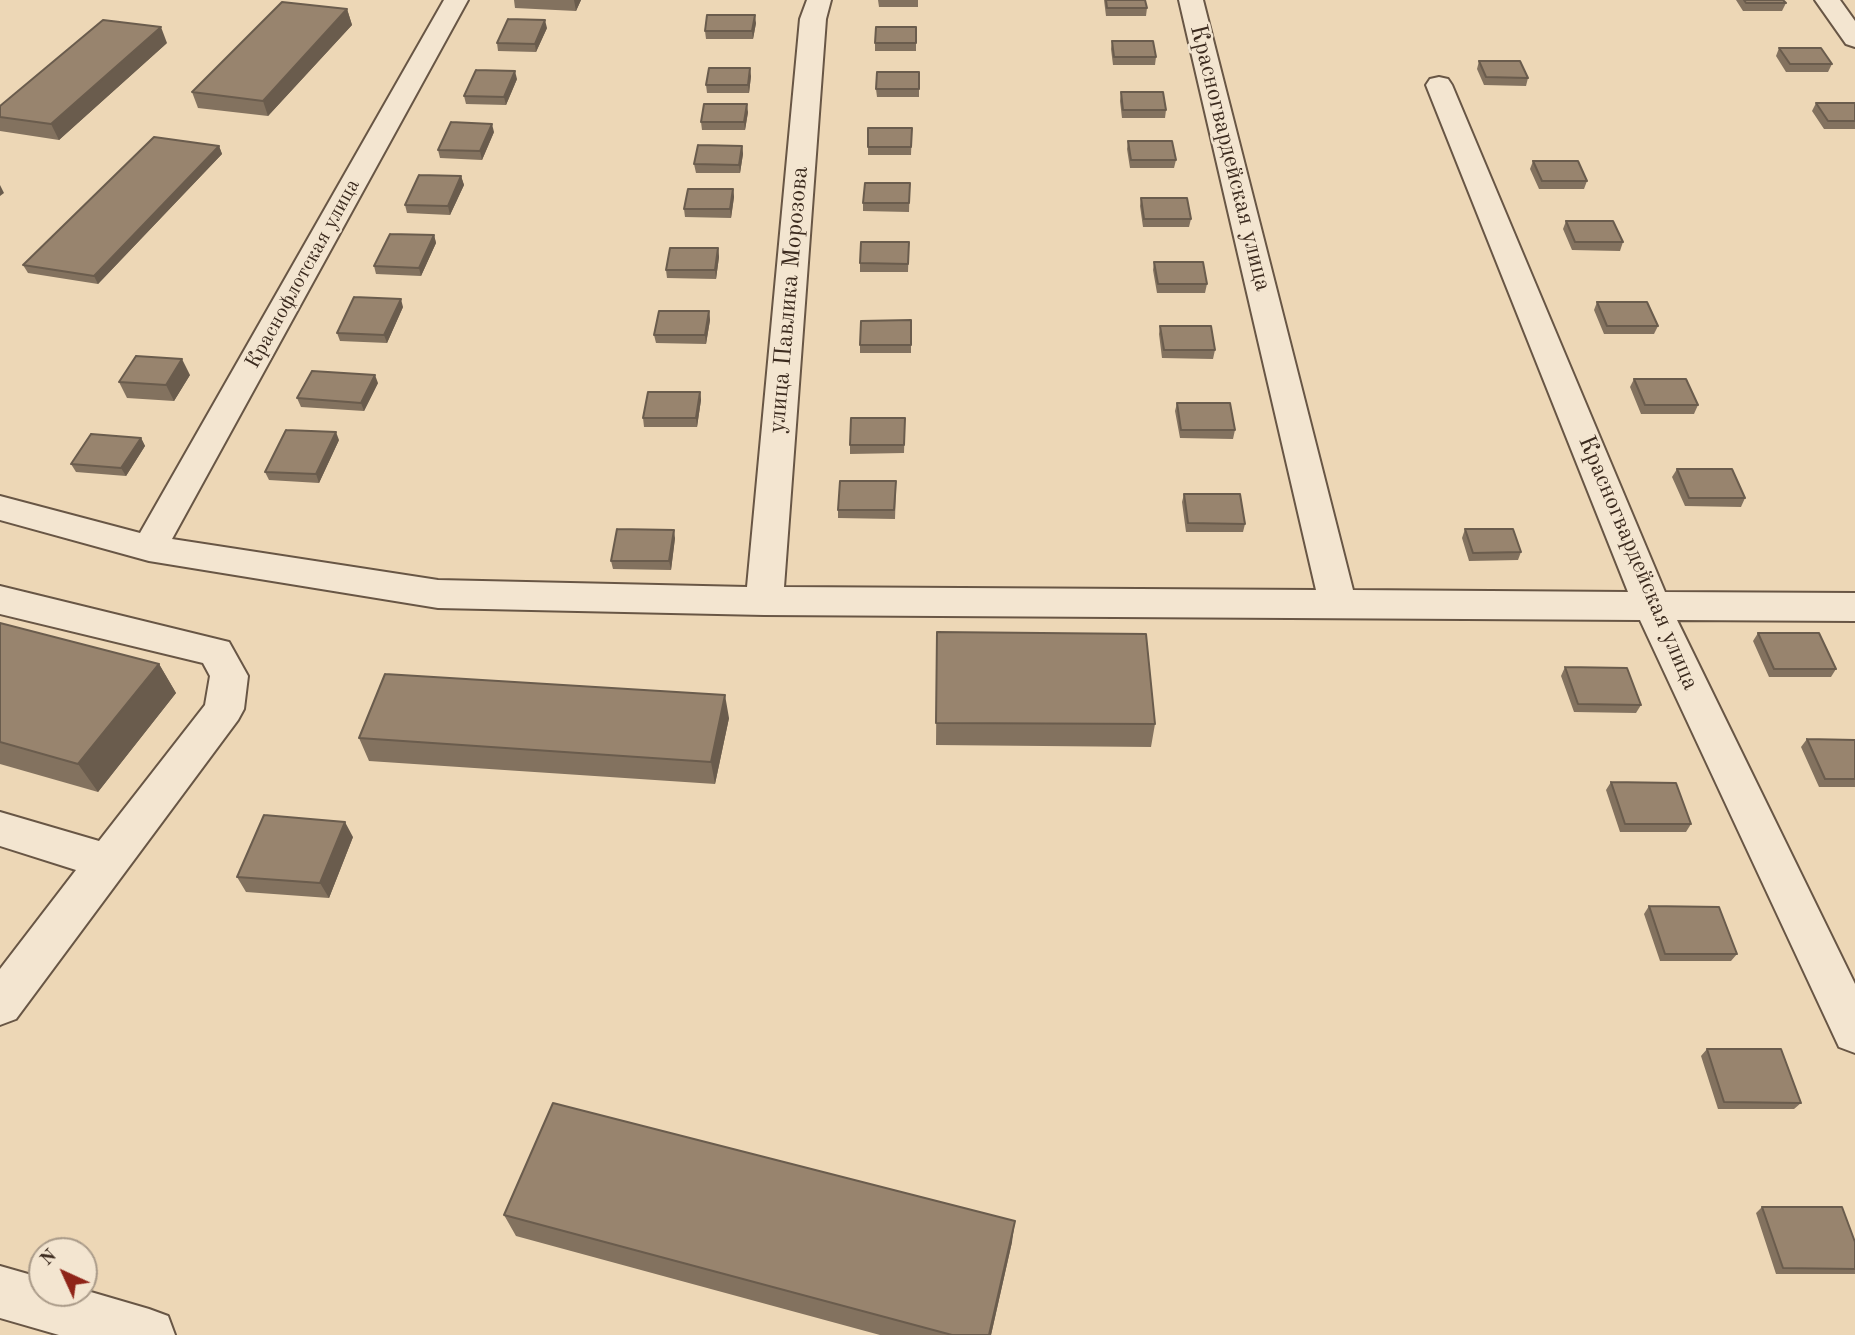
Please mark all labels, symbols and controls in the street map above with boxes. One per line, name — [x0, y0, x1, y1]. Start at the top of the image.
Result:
street label: Красногвардейская улица — [1183, 22, 1277, 294]
street label: улица Павлика Морозова — [763, 165, 815, 435]
street label: Краснофлотская улица — [240, 175, 366, 373]
street label: Красногвардейская улица — [1571, 431, 1705, 695]
north arrow — [28, 1237, 98, 1307]
text: N — [37, 1246, 61, 1270]

